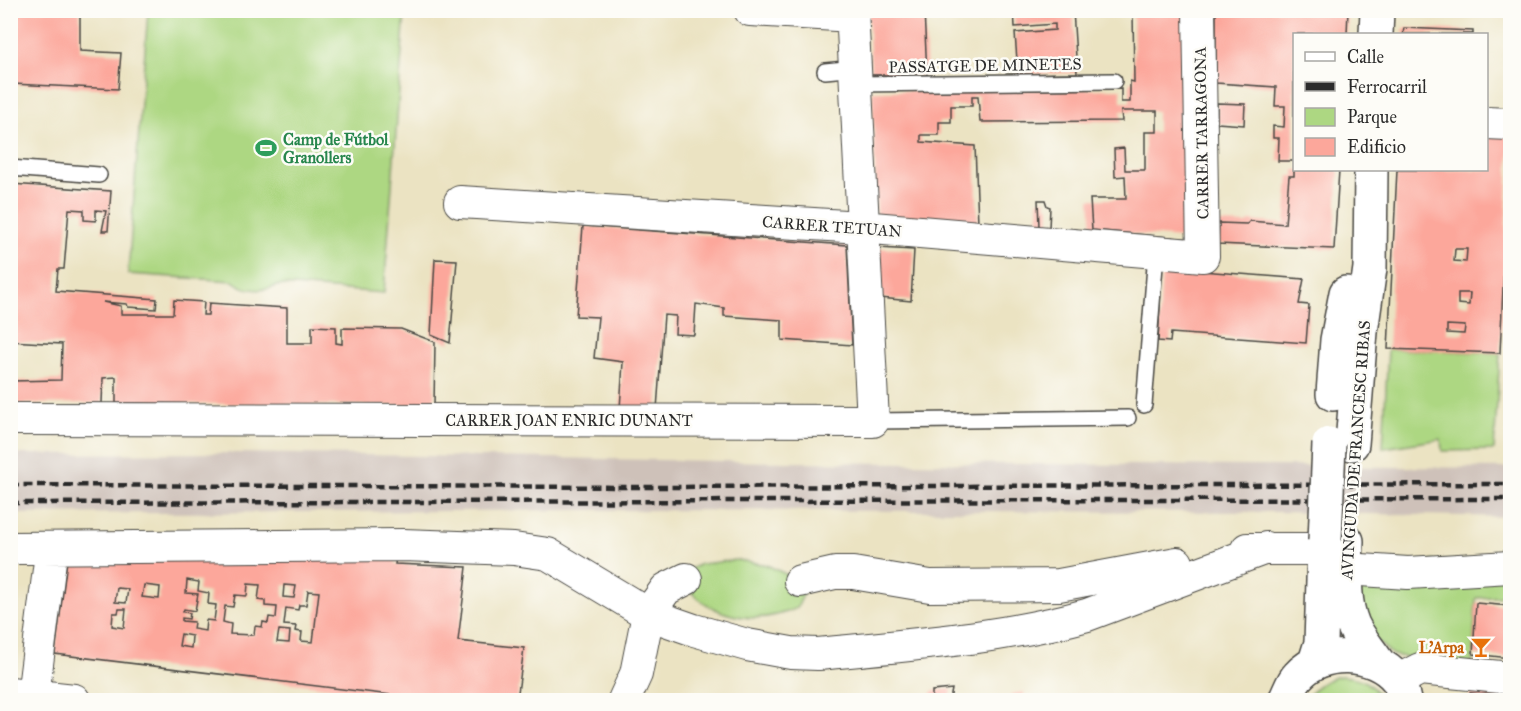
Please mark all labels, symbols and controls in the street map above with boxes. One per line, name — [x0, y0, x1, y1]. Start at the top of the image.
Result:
legend — [1293, 33, 1488, 171]
street label: CARRER TARRAGONA — [1190, 46, 1213, 219]
text: Calle — [1347, 46, 1384, 68]
street label: PASSATGE DE MINETES — [888, 54, 1082, 77]
text: Ferrocarril — [1347, 76, 1427, 98]
text: Parque — [1347, 106, 1397, 129]
place label: Camp de Fútbol Granollers — [283, 130, 389, 167]
sports icon: Camp de Fútbol Granollers — [254, 136, 278, 160]
text: Edificio — [1347, 136, 1406, 158]
street label: CARRER TETUAN — [761, 212, 903, 241]
street label: AVINGUDA DE FRANCESC RIBAS — [1337, 320, 1374, 581]
street label: CARRER JOAN ENRIC DUNANT — [445, 411, 693, 431]
bar icon: L'Arpa — [1469, 635, 1493, 659]
place label: L'Arpa — [1419, 638, 1465, 658]

